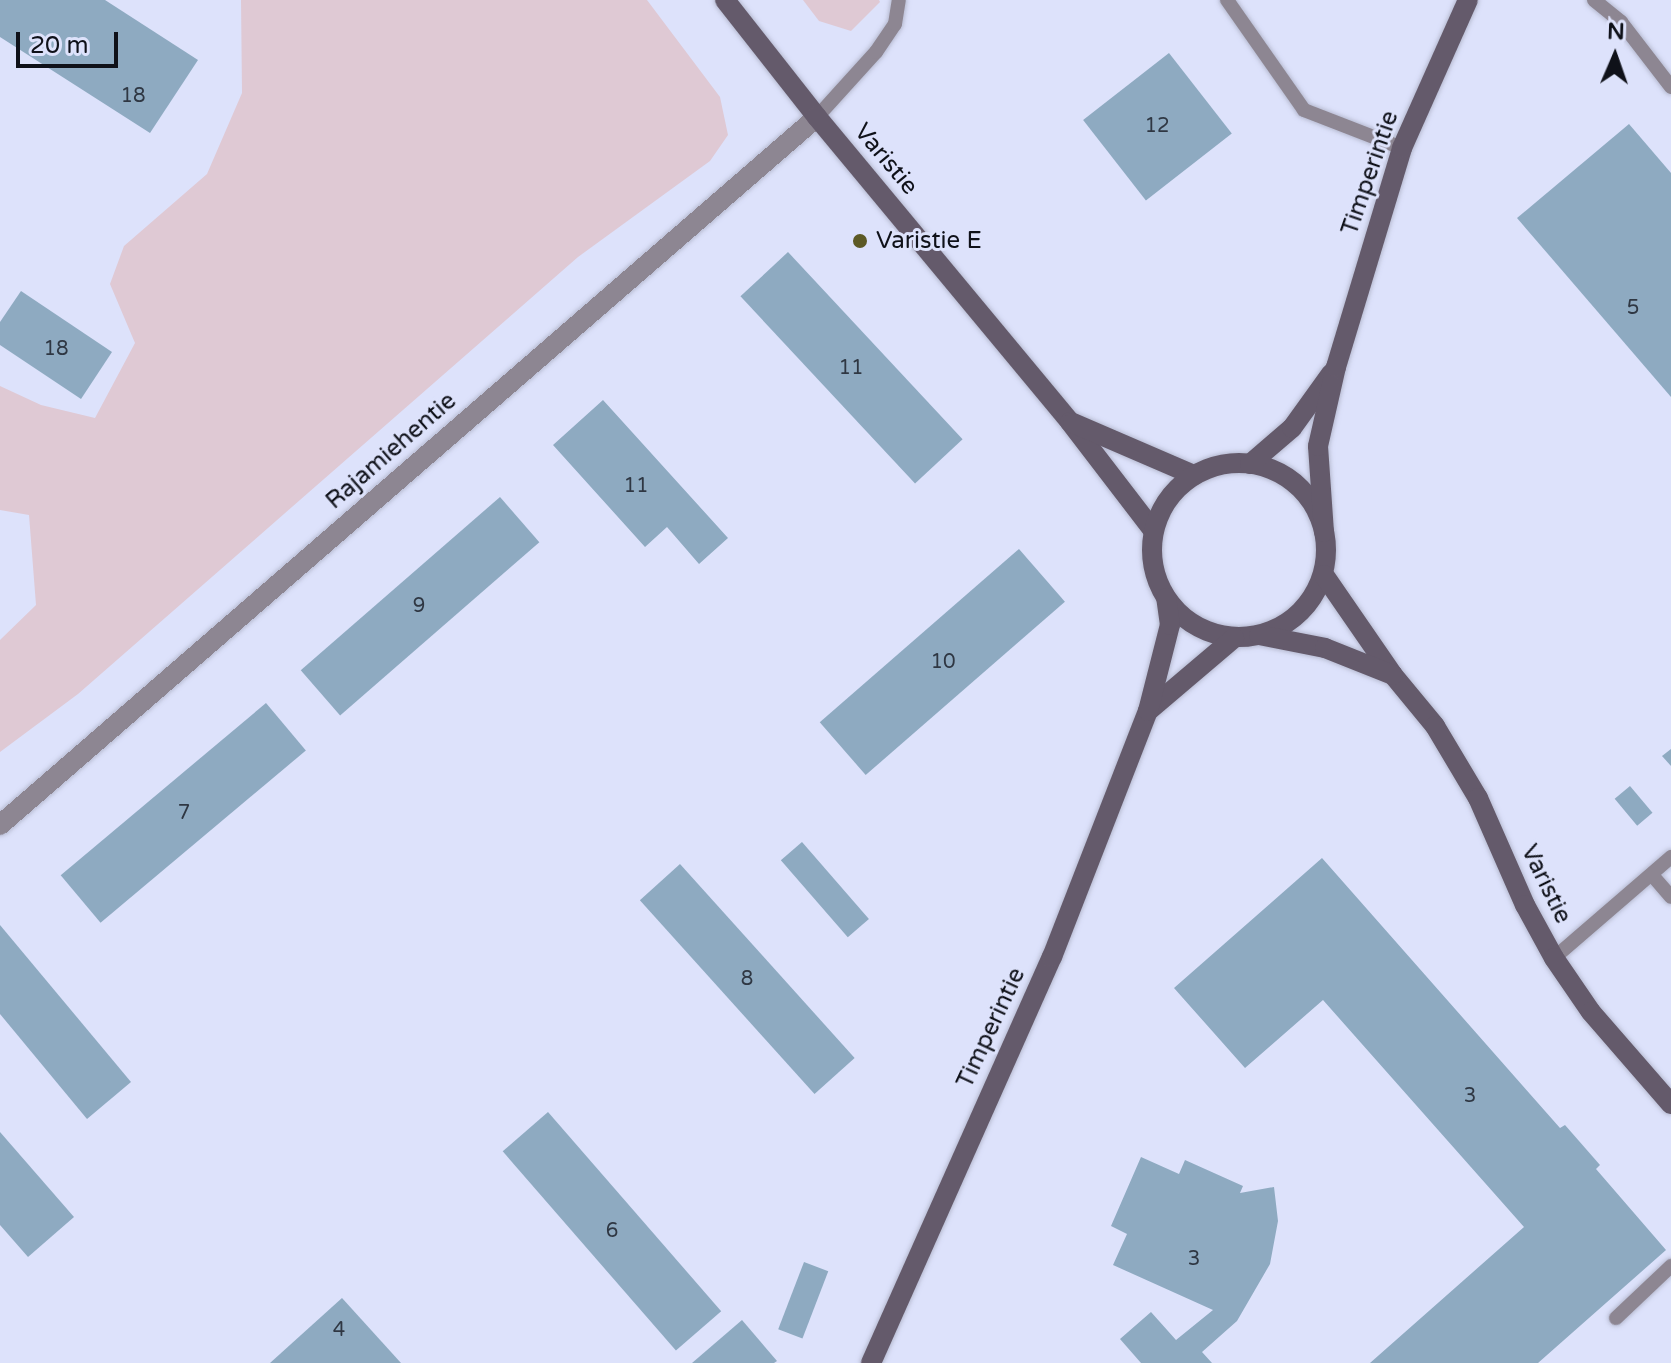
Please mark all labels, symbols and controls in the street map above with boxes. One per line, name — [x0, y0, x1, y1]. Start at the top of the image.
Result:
scale bar — [20, 16, 122, 66]
north arrow — [1575, 16, 1655, 96]
text: N — [1607, 19, 1625, 45]
text: 20 m — [30, 31, 88, 60]
house number: 18 — [120, 84, 146, 108]
street label: Timperintie — [1335, 107, 1405, 239]
house number: 12 — [1144, 114, 1170, 138]
street label: Varistie — [848, 118, 924, 200]
place label: Varistie E — [876, 227, 982, 255]
marker: Varistie E — [851, 232, 869, 250]
house number: 5 — [1627, 296, 1639, 320]
house number: 18 — [43, 337, 69, 361]
house number: 11 — [838, 356, 864, 380]
street label: Rajamiehentie — [320, 387, 462, 515]
house number: 11 — [623, 474, 649, 498]
house number: 9 — [413, 594, 425, 618]
house number: 10 — [930, 650, 956, 674]
house number: 7 — [178, 801, 190, 825]
street label: Varistie — [1515, 840, 1577, 928]
street label: Timperintie — [951, 963, 1031, 1093]
house number: 8 — [741, 967, 753, 991]
house number: 3 — [1464, 1084, 1476, 1108]
house number: 6 — [606, 1219, 618, 1243]
house number: 3 — [1188, 1247, 1200, 1271]
house number: 4 — [333, 1318, 345, 1342]

